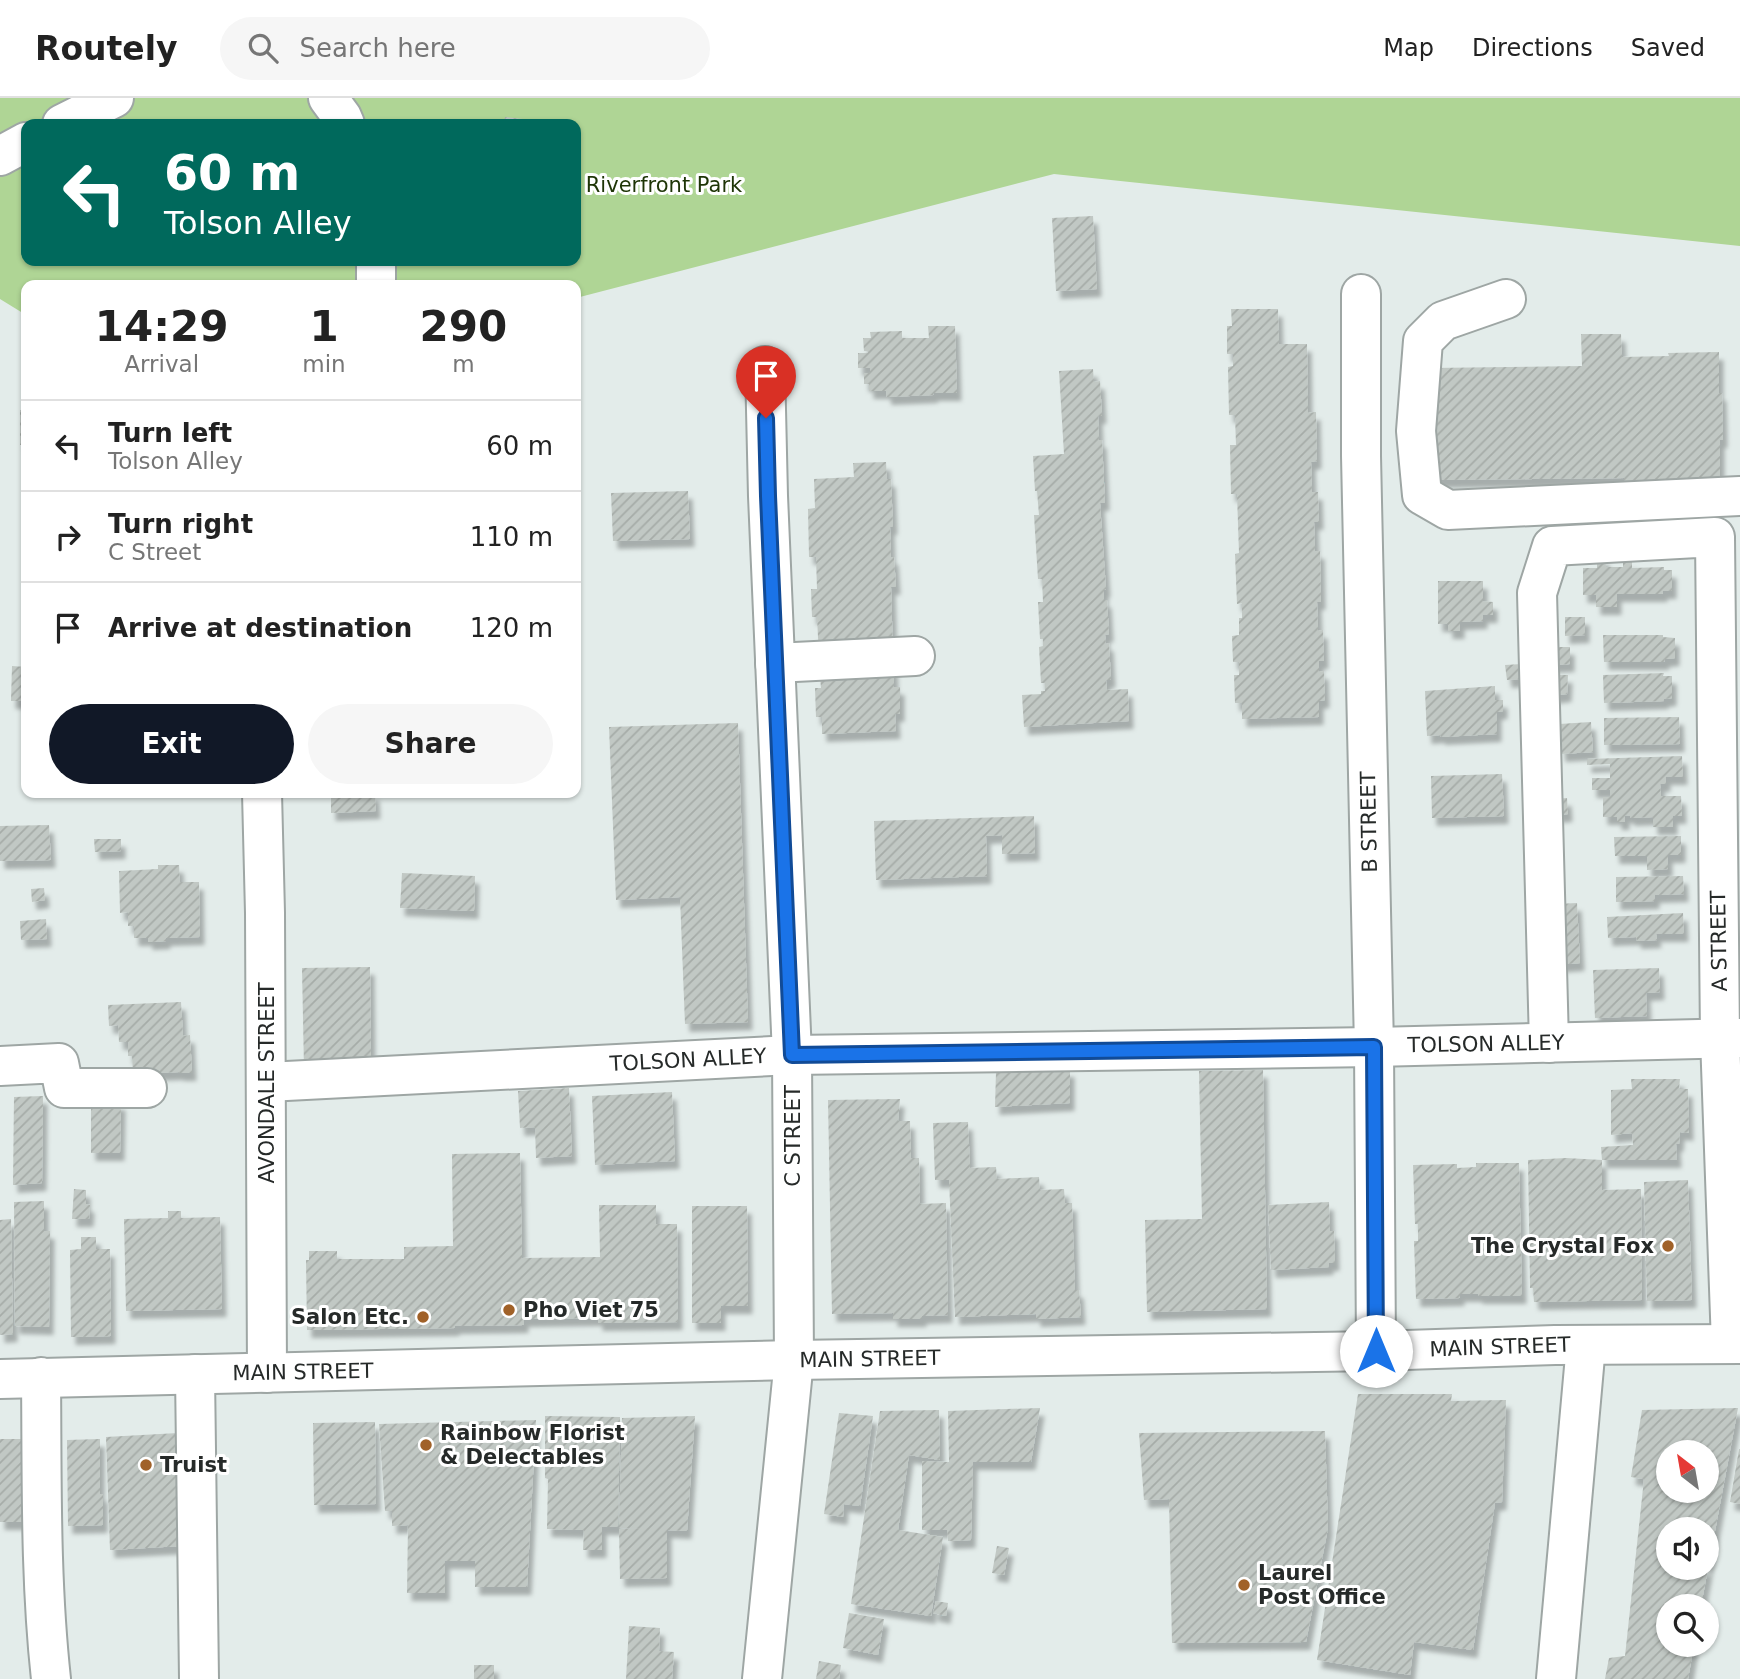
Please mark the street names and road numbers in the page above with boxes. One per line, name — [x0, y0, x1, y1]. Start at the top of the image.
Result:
street label: B STREET — [1356, 771, 1382, 873]
street label: A STREET — [1706, 890, 1732, 992]
street label: AVONDALE STREET — [255, 982, 279, 1184]
street label: TOLSON ALLEY — [1406, 1031, 1565, 1057]
street label: TOLSON ALLEY — [608, 1044, 767, 1076]
street label: C STREET — [781, 1085, 805, 1187]
street label: MAIN STREET — [1429, 1333, 1571, 1361]
street label: MAIN STREET — [799, 1346, 941, 1372]
street label: MAIN STREET — [232, 1359, 374, 1385]

